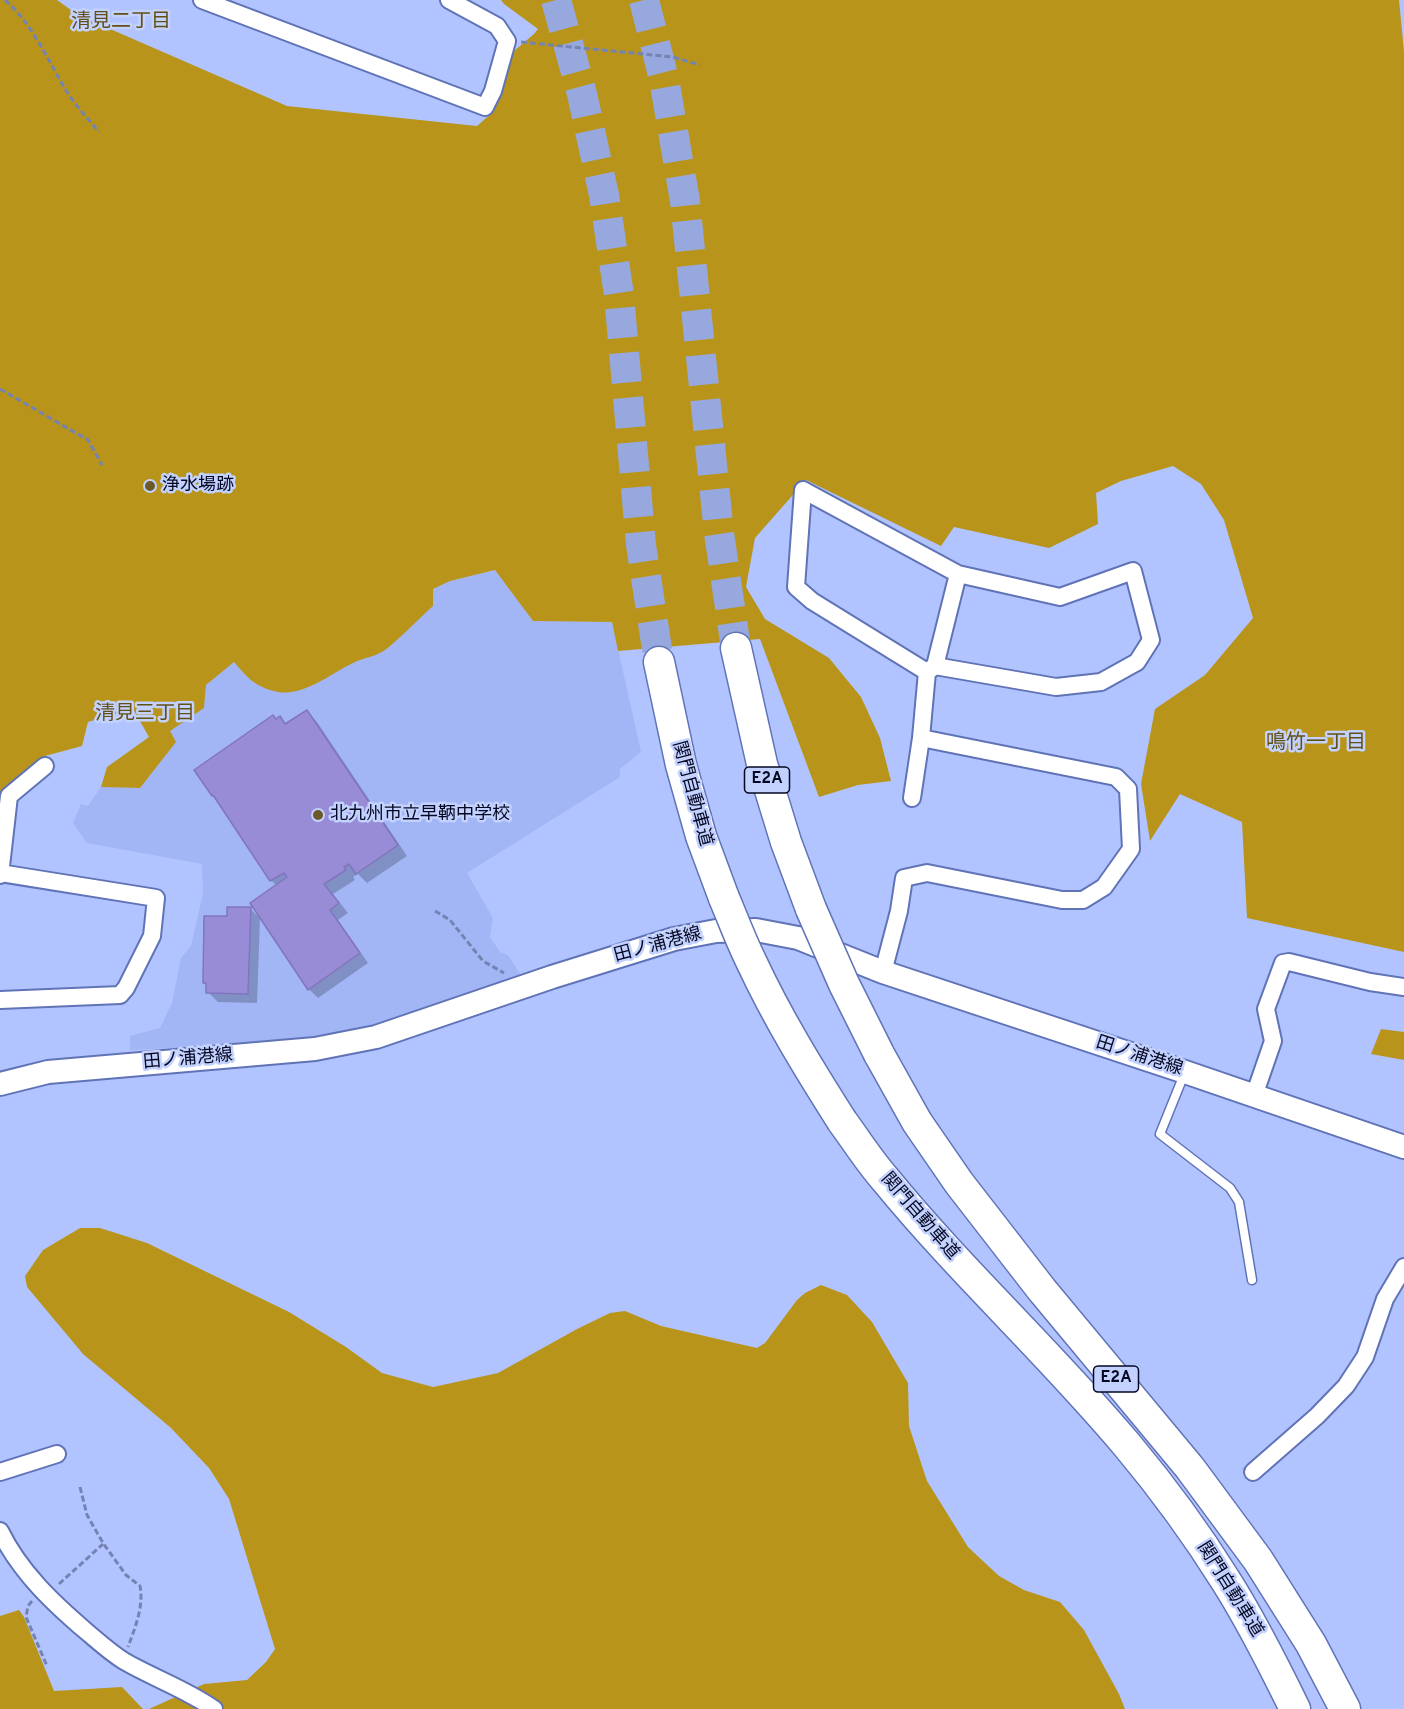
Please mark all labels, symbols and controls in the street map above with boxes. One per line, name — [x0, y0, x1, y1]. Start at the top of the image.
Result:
district label: 清見二丁目 — [71, 11, 171, 35]
place label: 浄水場跡 — [162, 475, 234, 497]
marker: 浄水場跡 — [143, 479, 157, 493]
district label: 清見三丁目 — [95, 703, 195, 727]
district label: 鳴竹一丁目 — [1266, 732, 1366, 756]
street label: 関門自動車道 — [667, 739, 715, 849]
road number: E2A — [744, 767, 789, 793]
place label: 北九州市立早鞆中学校 — [330, 804, 510, 826]
marker: 北九州市立早鞆中学校 — [311, 808, 325, 822]
street label: 田ノ浦港線 — [612, 924, 704, 968]
street label: 田ノ浦港線 — [1093, 1033, 1185, 1081]
street label: 田ノ浦港線 — [142, 1045, 234, 1075]
street label: 関門自動車道 — [875, 1169, 963, 1265]
road number: E2A — [1094, 1366, 1138, 1392]
street label: 関門自動車道 — [1191, 1538, 1267, 1642]

